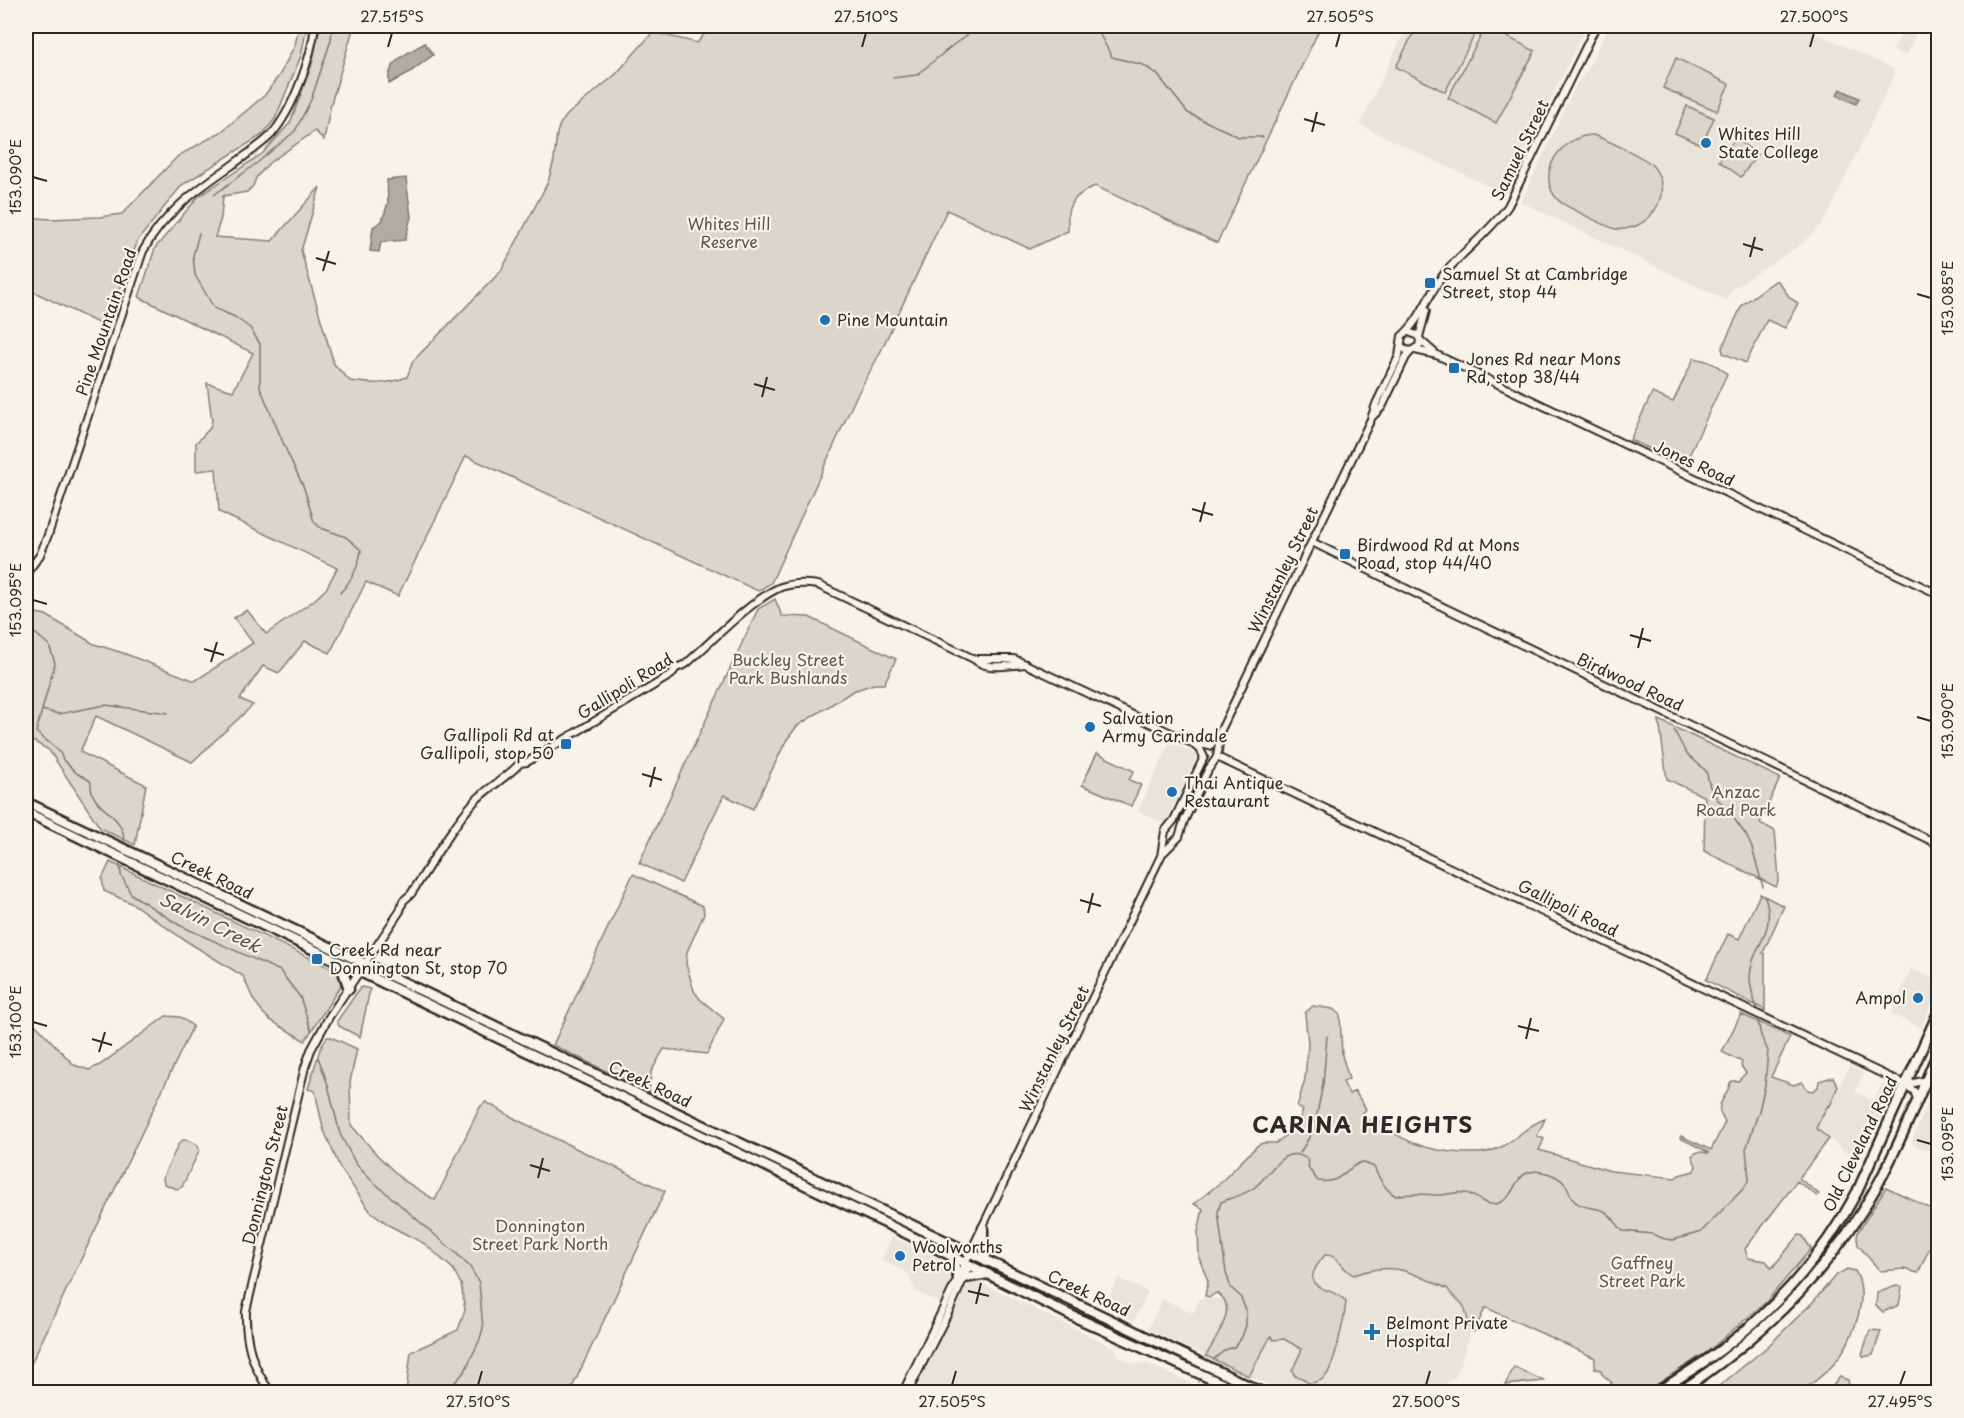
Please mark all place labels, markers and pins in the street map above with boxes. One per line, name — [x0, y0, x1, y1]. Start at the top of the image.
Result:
place label: Whites Hill State College — [1718, 121, 1819, 163]
marker: Whites Hill State College — [1699, 136, 1713, 150]
place label: Samuel St at Cambridge Street, stop 44 — [1442, 261, 1628, 303]
marker: Samuel St at Cambridge Street, stop 44 — [1423, 276, 1437, 290]
place label: Pine Mountain — [837, 307, 948, 331]
marker: Pine Mountain — [818, 313, 832, 327]
place label: Jones Rd near Mons Rd, stop 38/44 — [1466, 346, 1621, 388]
marker: Jones Rd near Mons Rd, stop 38/44 — [1447, 361, 1461, 375]
place label: Birdwood Rd at Mons Road, stop 44/40 — [1357, 532, 1520, 574]
marker: Birdwood Rd at Mons Road, stop 44/40 — [1338, 547, 1352, 561]
place label: Salvation Army Carindale — [1102, 705, 1227, 747]
marker: Salvation Army Carindale — [1083, 720, 1097, 734]
place label: Gallipoli Rd at Gallipoli, stop 50 — [420, 722, 554, 764]
marker: Gallipoli Rd at Gallipoli, stop 50 — [559, 737, 573, 751]
place label: Thai Antique Restaurant — [1184, 770, 1284, 812]
marker: Thai Antique Restaurant — [1165, 785, 1179, 799]
place label: Creek Rd near Donnington St, stop 70 — [329, 937, 507, 979]
marker: Creek Rd near Donnington St, stop 70 — [310, 952, 324, 966]
place label: Ampol — [1856, 985, 1906, 1009]
marker: Ampol — [1911, 991, 1925, 1005]
place label: Woolworths Petrol — [912, 1234, 1002, 1276]
marker: Woolworths Petrol — [893, 1249, 907, 1263]
place label: Belmont Private Hospital — [1386, 1310, 1508, 1352]
marker: Belmont Private Hospital — [1363, 1323, 1381, 1341]

